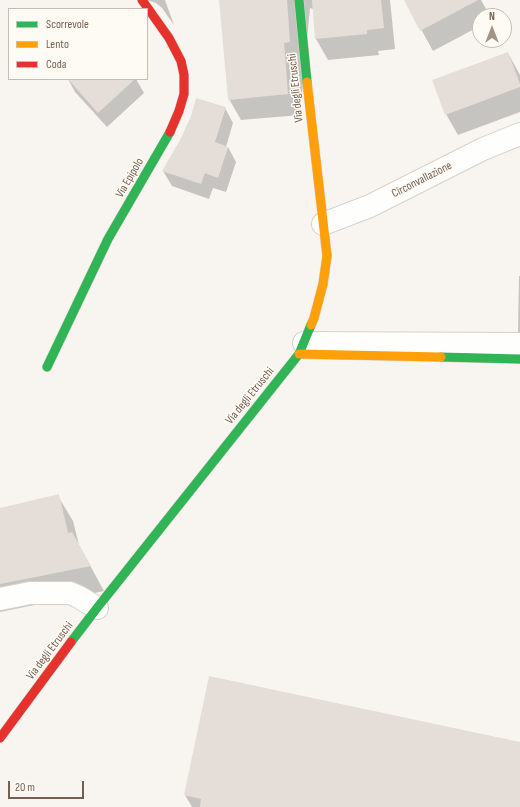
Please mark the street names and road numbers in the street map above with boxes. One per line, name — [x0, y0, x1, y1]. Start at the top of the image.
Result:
street label: Via degli Etruschi — [285, 53, 307, 123]
street label: Via Epipolo — [113, 156, 147, 200]
street label: Circonvallazione — [389, 159, 455, 201]
street label: Via degli Etruschi — [223, 365, 277, 427]
street label: Via degli Etruschi — [23, 619, 77, 683]

